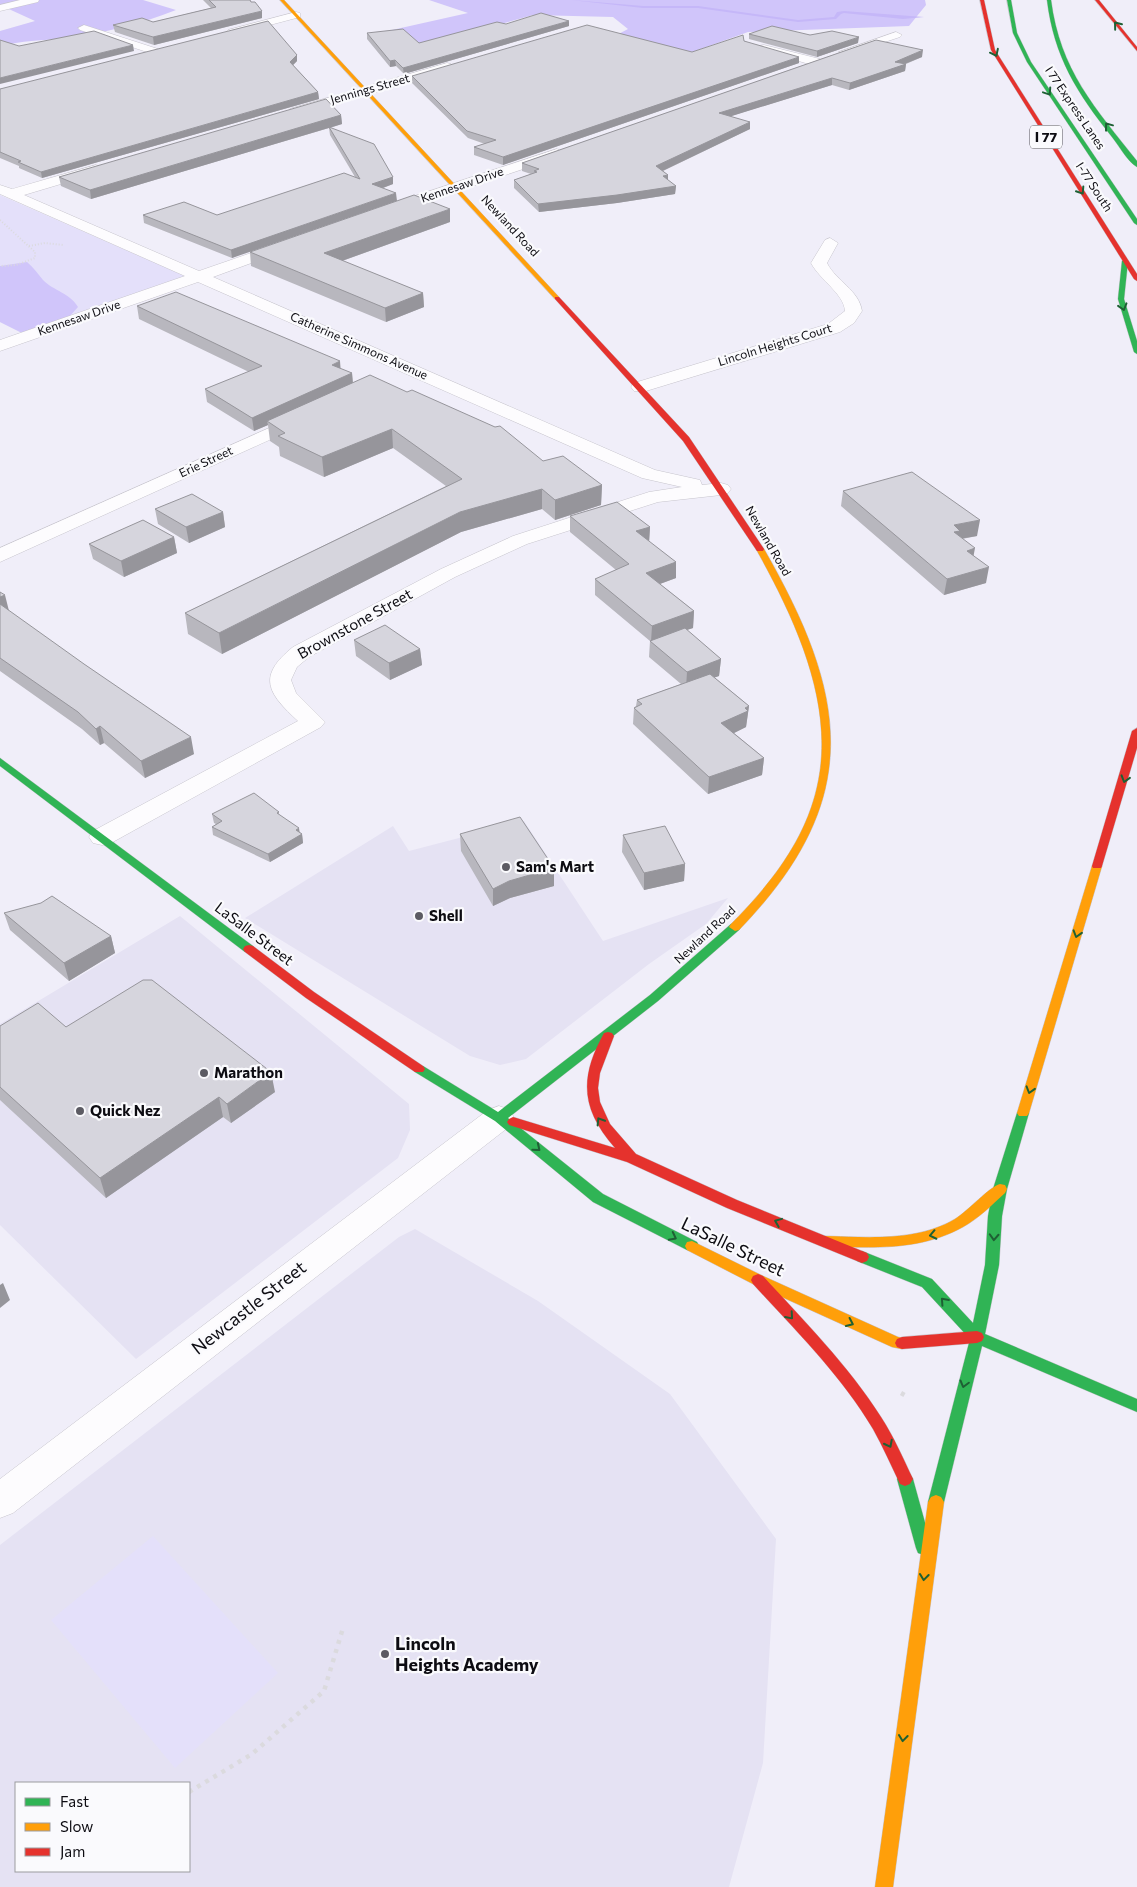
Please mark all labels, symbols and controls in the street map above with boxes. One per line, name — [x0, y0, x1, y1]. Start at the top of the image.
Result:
one-way arrow — [1115, 22, 1123, 31]
one-way arrow — [989, 48, 999, 57]
street label: I 77 Express Lanes — [1042, 64, 1108, 152]
street label: Jennings Street — [329, 70, 411, 107]
one-way arrow — [1042, 86, 1051, 96]
one-way arrow — [1105, 122, 1114, 132]
road number: I 77 — [1030, 125, 1062, 148]
street label: I-77 South — [1074, 159, 1116, 214]
street label: Kennesaw Drive — [418, 163, 505, 205]
one-way arrow — [1074, 186, 1084, 195]
street label: Newland Road — [479, 192, 543, 259]
street label: Kennesaw Drive — [35, 296, 122, 338]
one-way arrow — [1118, 302, 1128, 311]
street label: Catherine Simmons Avenue — [289, 308, 430, 382]
street label: Lincoln Heights Court — [716, 320, 833, 368]
street label: Erie Street — [177, 443, 235, 480]
street label: Newland Road — [743, 503, 795, 578]
street label: Brownstone Street — [294, 584, 415, 662]
one-way arrow — [1120, 774, 1130, 782]
place label: Sam's Mart — [516, 857, 594, 875]
marker: Sam's Mart — [500, 861, 512, 873]
street label: LaSalle Street — [212, 898, 298, 969]
street label: Newland Road — [671, 902, 738, 966]
place label: Shell — [429, 906, 463, 924]
marker: Shell — [413, 910, 425, 922]
one-way arrow — [1073, 929, 1083, 938]
place label: Marathon — [214, 1063, 283, 1081]
marker: Marathon — [198, 1067, 210, 1079]
one-way arrow — [1026, 1085, 1036, 1093]
place label: Quick Nez — [90, 1101, 161, 1119]
marker: Quick Nez — [74, 1105, 86, 1117]
one-way arrow — [596, 1117, 606, 1126]
one-way arrow — [531, 1143, 540, 1151]
street label: LaSalle Street — [678, 1212, 789, 1281]
one-way arrow — [775, 1218, 783, 1228]
one-way arrow — [929, 1230, 938, 1240]
one-way arrow — [667, 1231, 676, 1241]
one-way arrow — [988, 1233, 999, 1241]
street label: Newcastle Street — [187, 1256, 310, 1359]
one-way arrow — [940, 1298, 949, 1307]
one-way arrow — [784, 1311, 793, 1320]
one-way arrow — [845, 1316, 854, 1327]
one-way arrow — [959, 1379, 970, 1388]
one-way arrow — [883, 1439, 893, 1448]
one-way arrow — [920, 1573, 930, 1582]
place label: Lincoln Heights Academy — [395, 1632, 539, 1675]
marker: Lincoln Heights Academy — [379, 1648, 391, 1660]
one-way arrow — [899, 1734, 909, 1743]
legend — [15, 1782, 190, 1872]
text: Fast — [60, 1792, 89, 1810]
text: Slow — [60, 1817, 93, 1835]
text: Jam — [60, 1842, 85, 1860]

